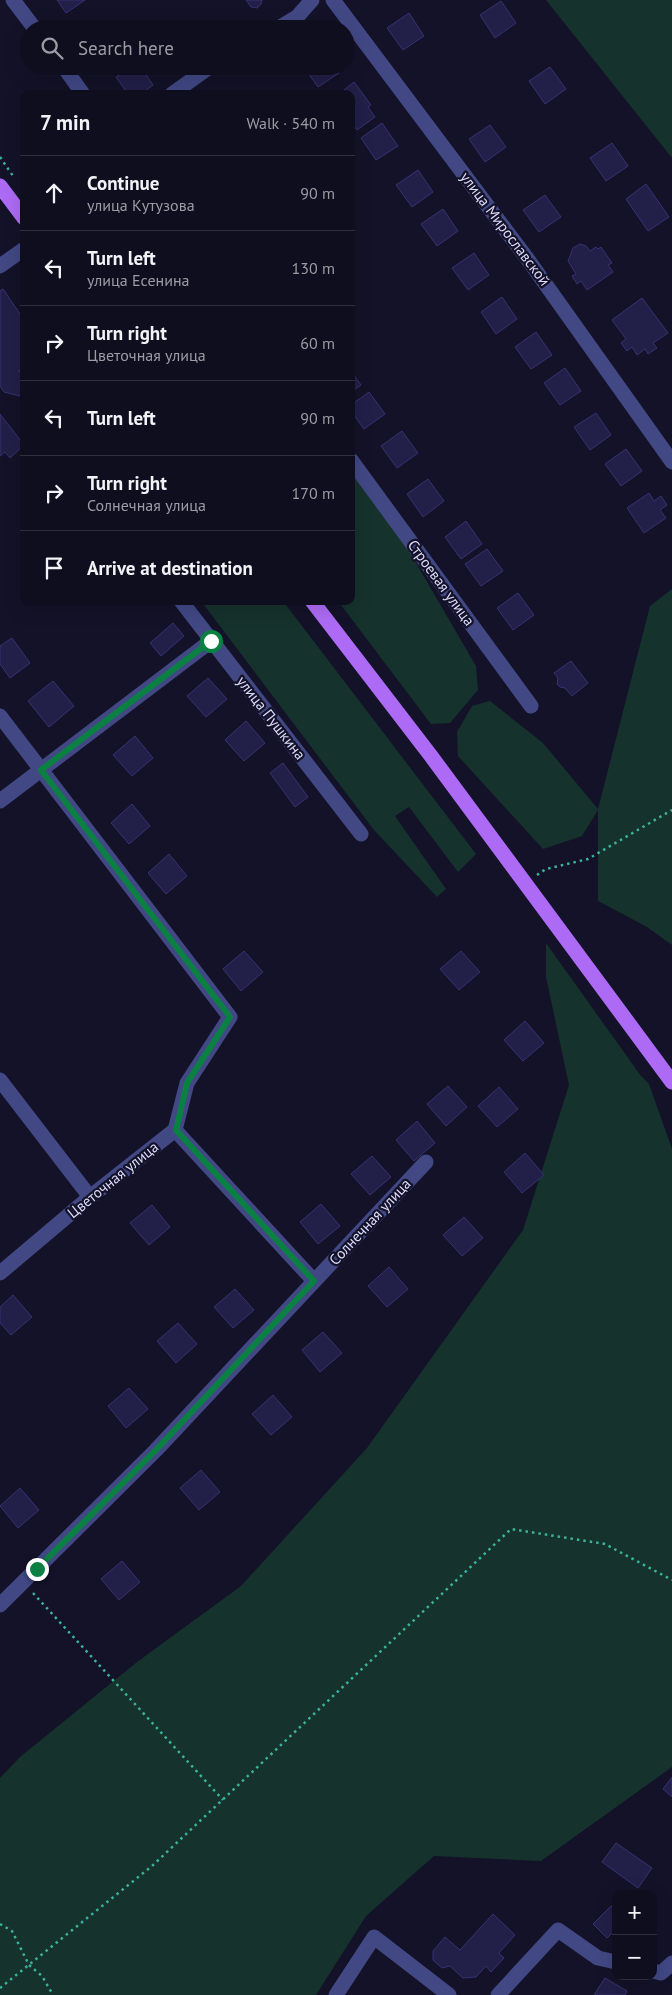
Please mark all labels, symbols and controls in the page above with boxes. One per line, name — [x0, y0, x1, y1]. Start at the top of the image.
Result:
search box — [20, 20, 355, 75]
icon: search — [38, 34, 66, 62]
text: Search here — [78, 36, 174, 60]
text: 7 min — [40, 109, 90, 136]
text: Walk · 540 m — [246, 113, 335, 133]
street label: улица Мирославской — [456, 168, 554, 289]
text: Continue — [87, 171, 159, 195]
icon: ahead — [40, 179, 68, 207]
text: 90 m — [300, 183, 335, 203]
text: улица Кутузова — [87, 195, 195, 215]
text: Turn left — [87, 246, 156, 270]
icon: left — [40, 254, 68, 282]
text: 130 m — [292, 258, 335, 278]
text: улица Есенина — [87, 270, 190, 290]
text: Turn right — [87, 321, 167, 345]
icon: right — [40, 329, 68, 357]
text: 60 m — [300, 333, 335, 353]
text: Цветочная улица — [87, 345, 206, 365]
icon: left — [40, 404, 68, 432]
text: Turn left — [87, 406, 156, 430]
text: 90 m — [300, 408, 335, 428]
text: Turn right — [87, 471, 167, 495]
icon: right — [40, 479, 68, 507]
text: 170 m — [292, 483, 335, 503]
text: Солнечная улица — [87, 495, 206, 515]
street label: Строевая улица — [404, 536, 479, 629]
icon: arrive — [40, 554, 68, 582]
text: Arrive at destination — [87, 556, 253, 580]
route start — [200, 630, 223, 653]
street label: улица Пушкина — [233, 672, 310, 763]
street label: Цветочная улица — [63, 1137, 162, 1222]
street label: Солнечная улица — [325, 1174, 415, 1269]
route end — [26, 1558, 49, 1581]
map controls — [612, 1890, 657, 1980]
button: + — [612, 1890, 657, 1935]
button: − — [612, 1935, 657, 1980]

